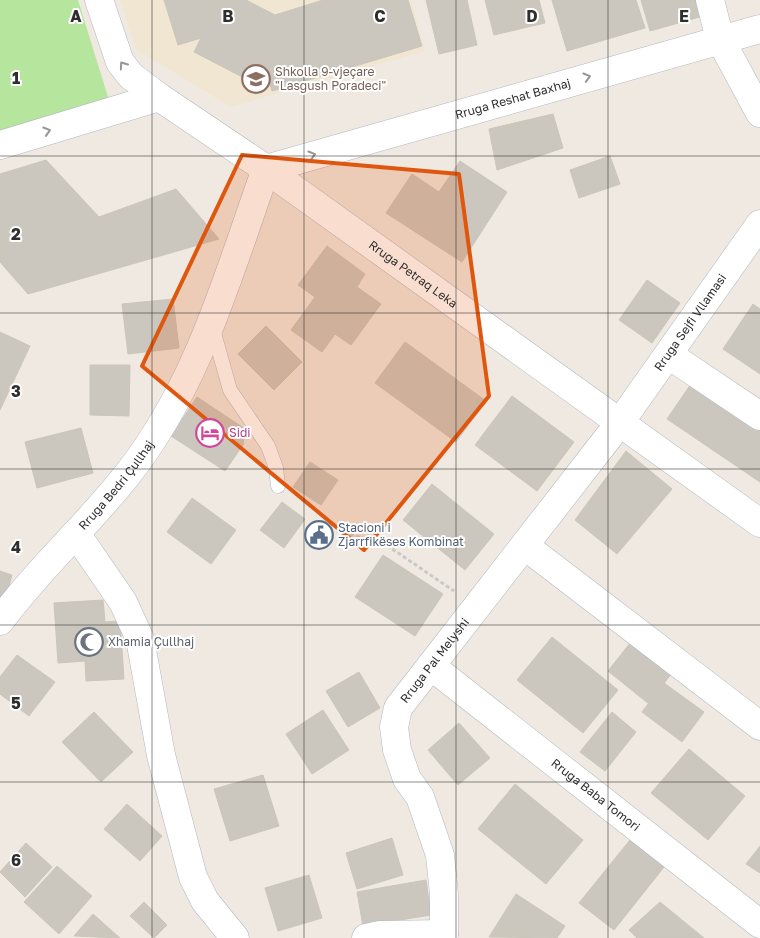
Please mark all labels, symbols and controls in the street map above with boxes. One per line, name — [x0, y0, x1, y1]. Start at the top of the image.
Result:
text: A — [70, 6, 82, 26]
text: B — [222, 6, 234, 26]
text: C — [374, 6, 386, 26]
text: D — [526, 6, 538, 26]
text: E — [679, 6, 689, 26]
one-way arrow — [120, 61, 129, 71]
school or university icon: Shkolla 9-vjeçare "Lasgush Poradeci" — [241, 64, 271, 94]
place label: Shkolla 9-vjeçare "Lasgush Poradeci" — [275, 64, 386, 93]
text: 1 — [12, 68, 20, 88]
one-way arrow — [582, 72, 591, 83]
street label: Rruga Reshat Baxhaj — [453, 75, 572, 122]
one-way arrow — [42, 127, 50, 137]
one-way arrow — [308, 151, 316, 161]
text: 2 — [11, 224, 21, 244]
street label: Rruga Petraq Leka — [366, 237, 461, 311]
street label: Rruga Sejfi Vllamasi — [651, 271, 729, 374]
text: 3 — [11, 381, 21, 401]
hotel icon: Sidi — [195, 418, 225, 448]
place label: Sidi — [229, 425, 251, 440]
street label: Rruga Bedri Çullhaj — [75, 437, 157, 533]
public building icon: Stacioni i Zjarrfikëses Kombinat — [304, 520, 334, 550]
place label: Stacioni i Zjarrfikëses Kombinat — [338, 520, 464, 549]
text: 4 — [11, 537, 21, 557]
street label: Rruga Pal Melyshi — [397, 615, 472, 706]
mosque icon: Xhamia Çullhaj — [74, 627, 104, 657]
place label: Xhamia Çullhaj — [108, 634, 194, 649]
text: 5 — [11, 693, 21, 713]
street label: Rruga Baba Tomori — [548, 755, 643, 834]
text: 6 — [11, 850, 21, 870]

